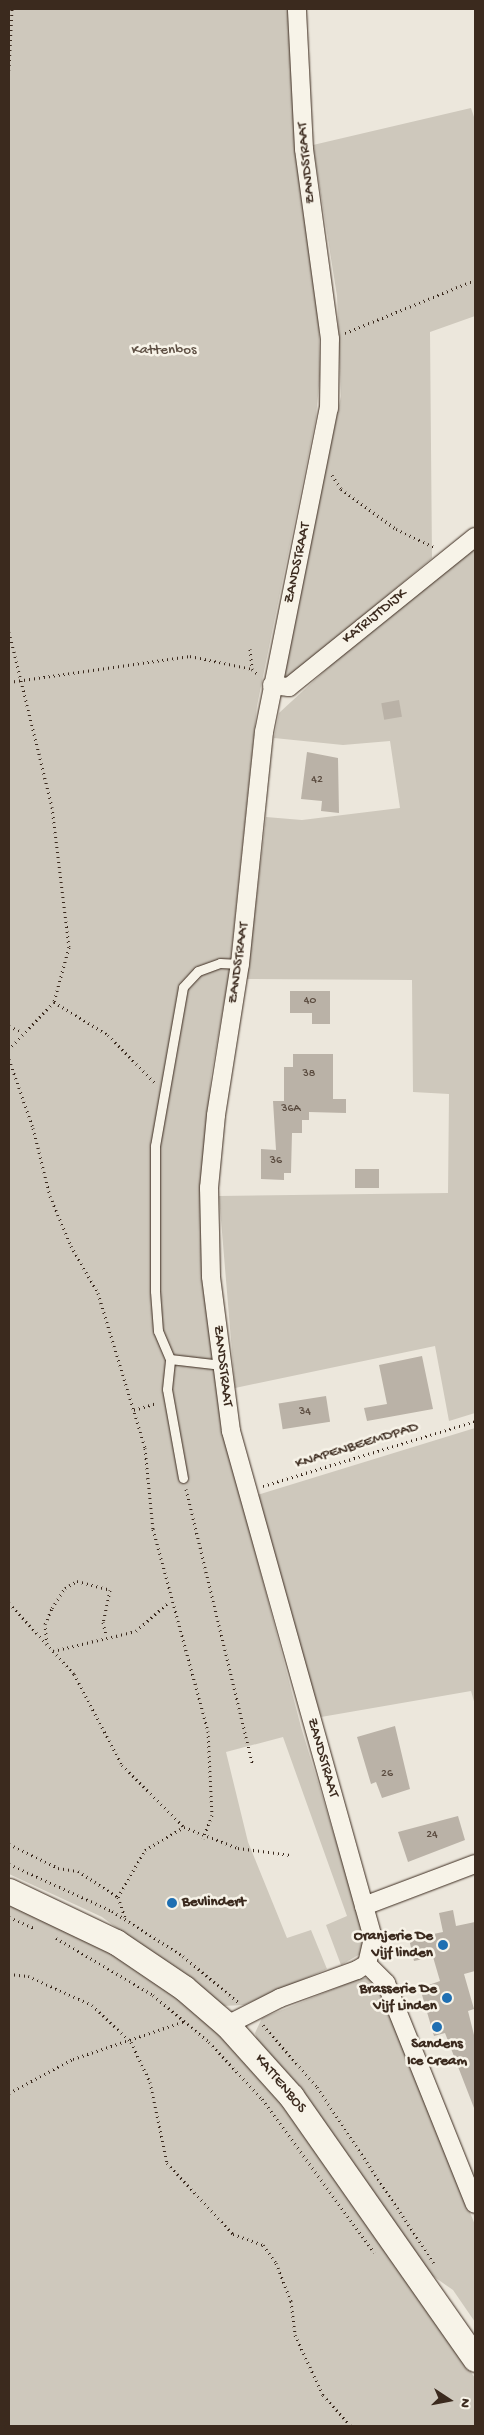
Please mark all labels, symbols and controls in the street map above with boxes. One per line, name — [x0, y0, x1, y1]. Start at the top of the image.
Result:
street label: ZANDSTRAAT — [294, 121, 320, 205]
park label: Kattenbos — [132, 342, 196, 360]
street label: ZANDSTRAAT — [281, 521, 315, 605]
street label: KATRIJTDIJK — [339, 586, 411, 648]
house number: 42 — [311, 774, 323, 788]
street label: ZANDSTRAAT — [224, 921, 254, 1005]
house number: 40 — [304, 995, 316, 1009]
house number: 38 — [303, 1068, 315, 1082]
house number: 36A — [281, 1103, 301, 1117]
house number: 36 — [270, 1155, 282, 1169]
street label: ZANDSTRAAT — [208, 1324, 236, 1408]
house number: 34 — [299, 1406, 311, 1420]
street label: KNAPENBEEMDPAD — [293, 1419, 421, 1473]
street label: ZANDSTRAAT — [302, 1716, 342, 1800]
house number: 26 — [381, 1768, 393, 1782]
house number: 24 — [426, 1829, 438, 1843]
place label: Bevlindert — [182, 1894, 246, 1912]
marker: Bevlindert — [166, 1897, 178, 1909]
place label: Oranjerie De Vijf linden — [354, 1927, 433, 1962]
marker: Oranjerie De Vijf linden — [437, 1939, 449, 1951]
place label: Brasserie De Vijf Linden — [360, 1980, 437, 2015]
marker: Brasserie De Vijf Linden — [441, 1992, 453, 2004]
marker: Sandens Ice Cream — [431, 2021, 443, 2033]
place label: Sandens Ice Cream — [407, 2035, 467, 2070]
street label: KATTENBOS — [250, 2051, 310, 2117]
north arrow — [424, 2375, 474, 2425]
text: N — [455, 2397, 473, 2409]

